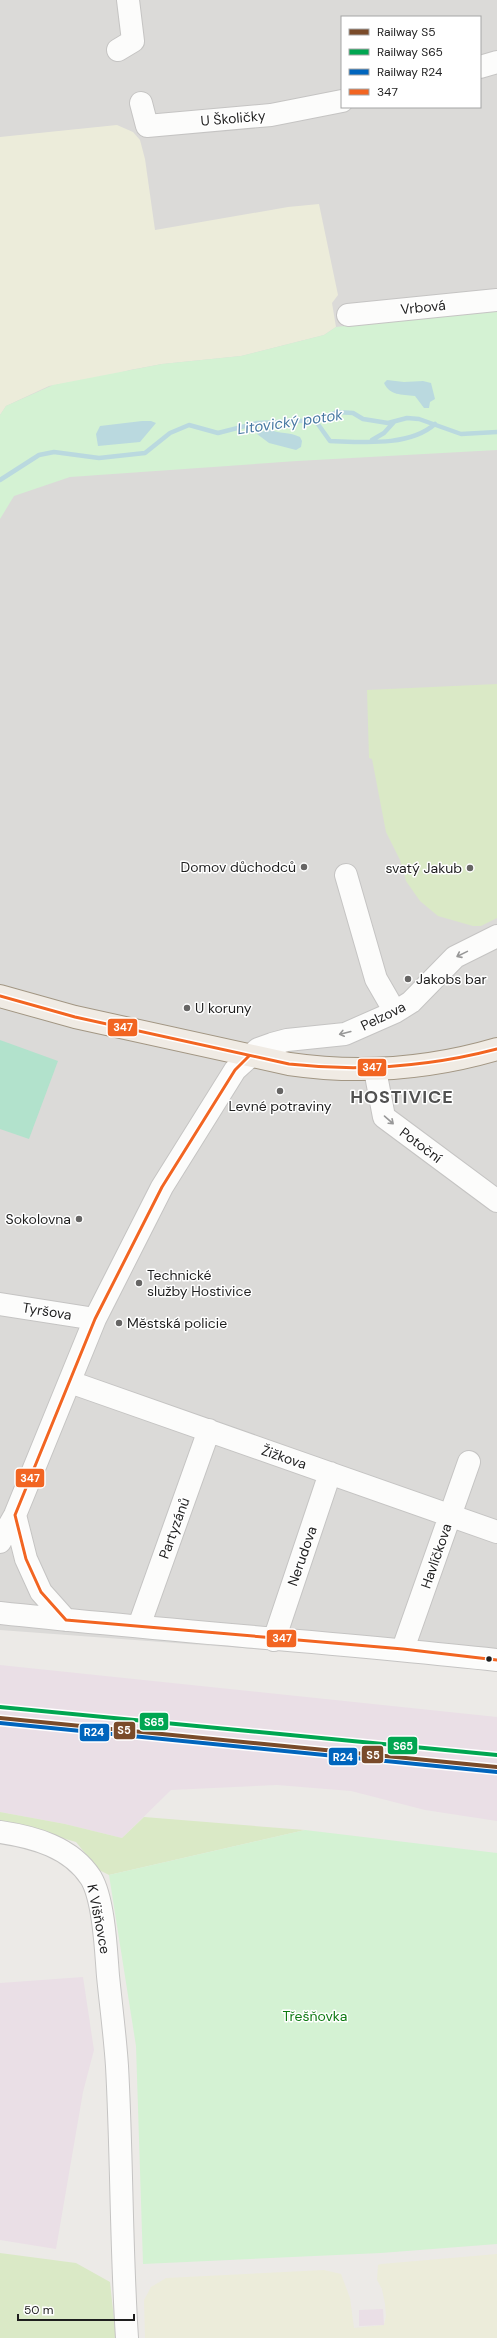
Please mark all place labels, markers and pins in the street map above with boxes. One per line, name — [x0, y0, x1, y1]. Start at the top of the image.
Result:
place label: Domov důchodců — [181, 858, 296, 876]
place label: svatý Jakub — [385, 859, 462, 877]
marker: Domov důchodců — [299, 862, 309, 872]
marker: svatý Jakub — [465, 863, 475, 873]
place label: Jakobs bar — [416, 970, 487, 988]
marker: Jakobs bar — [403, 974, 413, 984]
place label: U koruny — [195, 999, 252, 1017]
marker: U koruny — [182, 1003, 192, 1013]
marker: Levné potraviny — [275, 1086, 285, 1096]
place label: Levné potraviny — [229, 1097, 332, 1115]
place label: Sokolovna — [6, 1210, 71, 1228]
marker: Sokolovna — [74, 1214, 84, 1224]
place label: Technické služby Hostivice — [147, 1266, 251, 1300]
marker: Technické služby Hostivice — [134, 1278, 144, 1288]
place label: Městská policie — [127, 1314, 227, 1332]
marker: Městská policie — [114, 1318, 124, 1328]
unlabelled marker — [484, 1654, 494, 1664]

